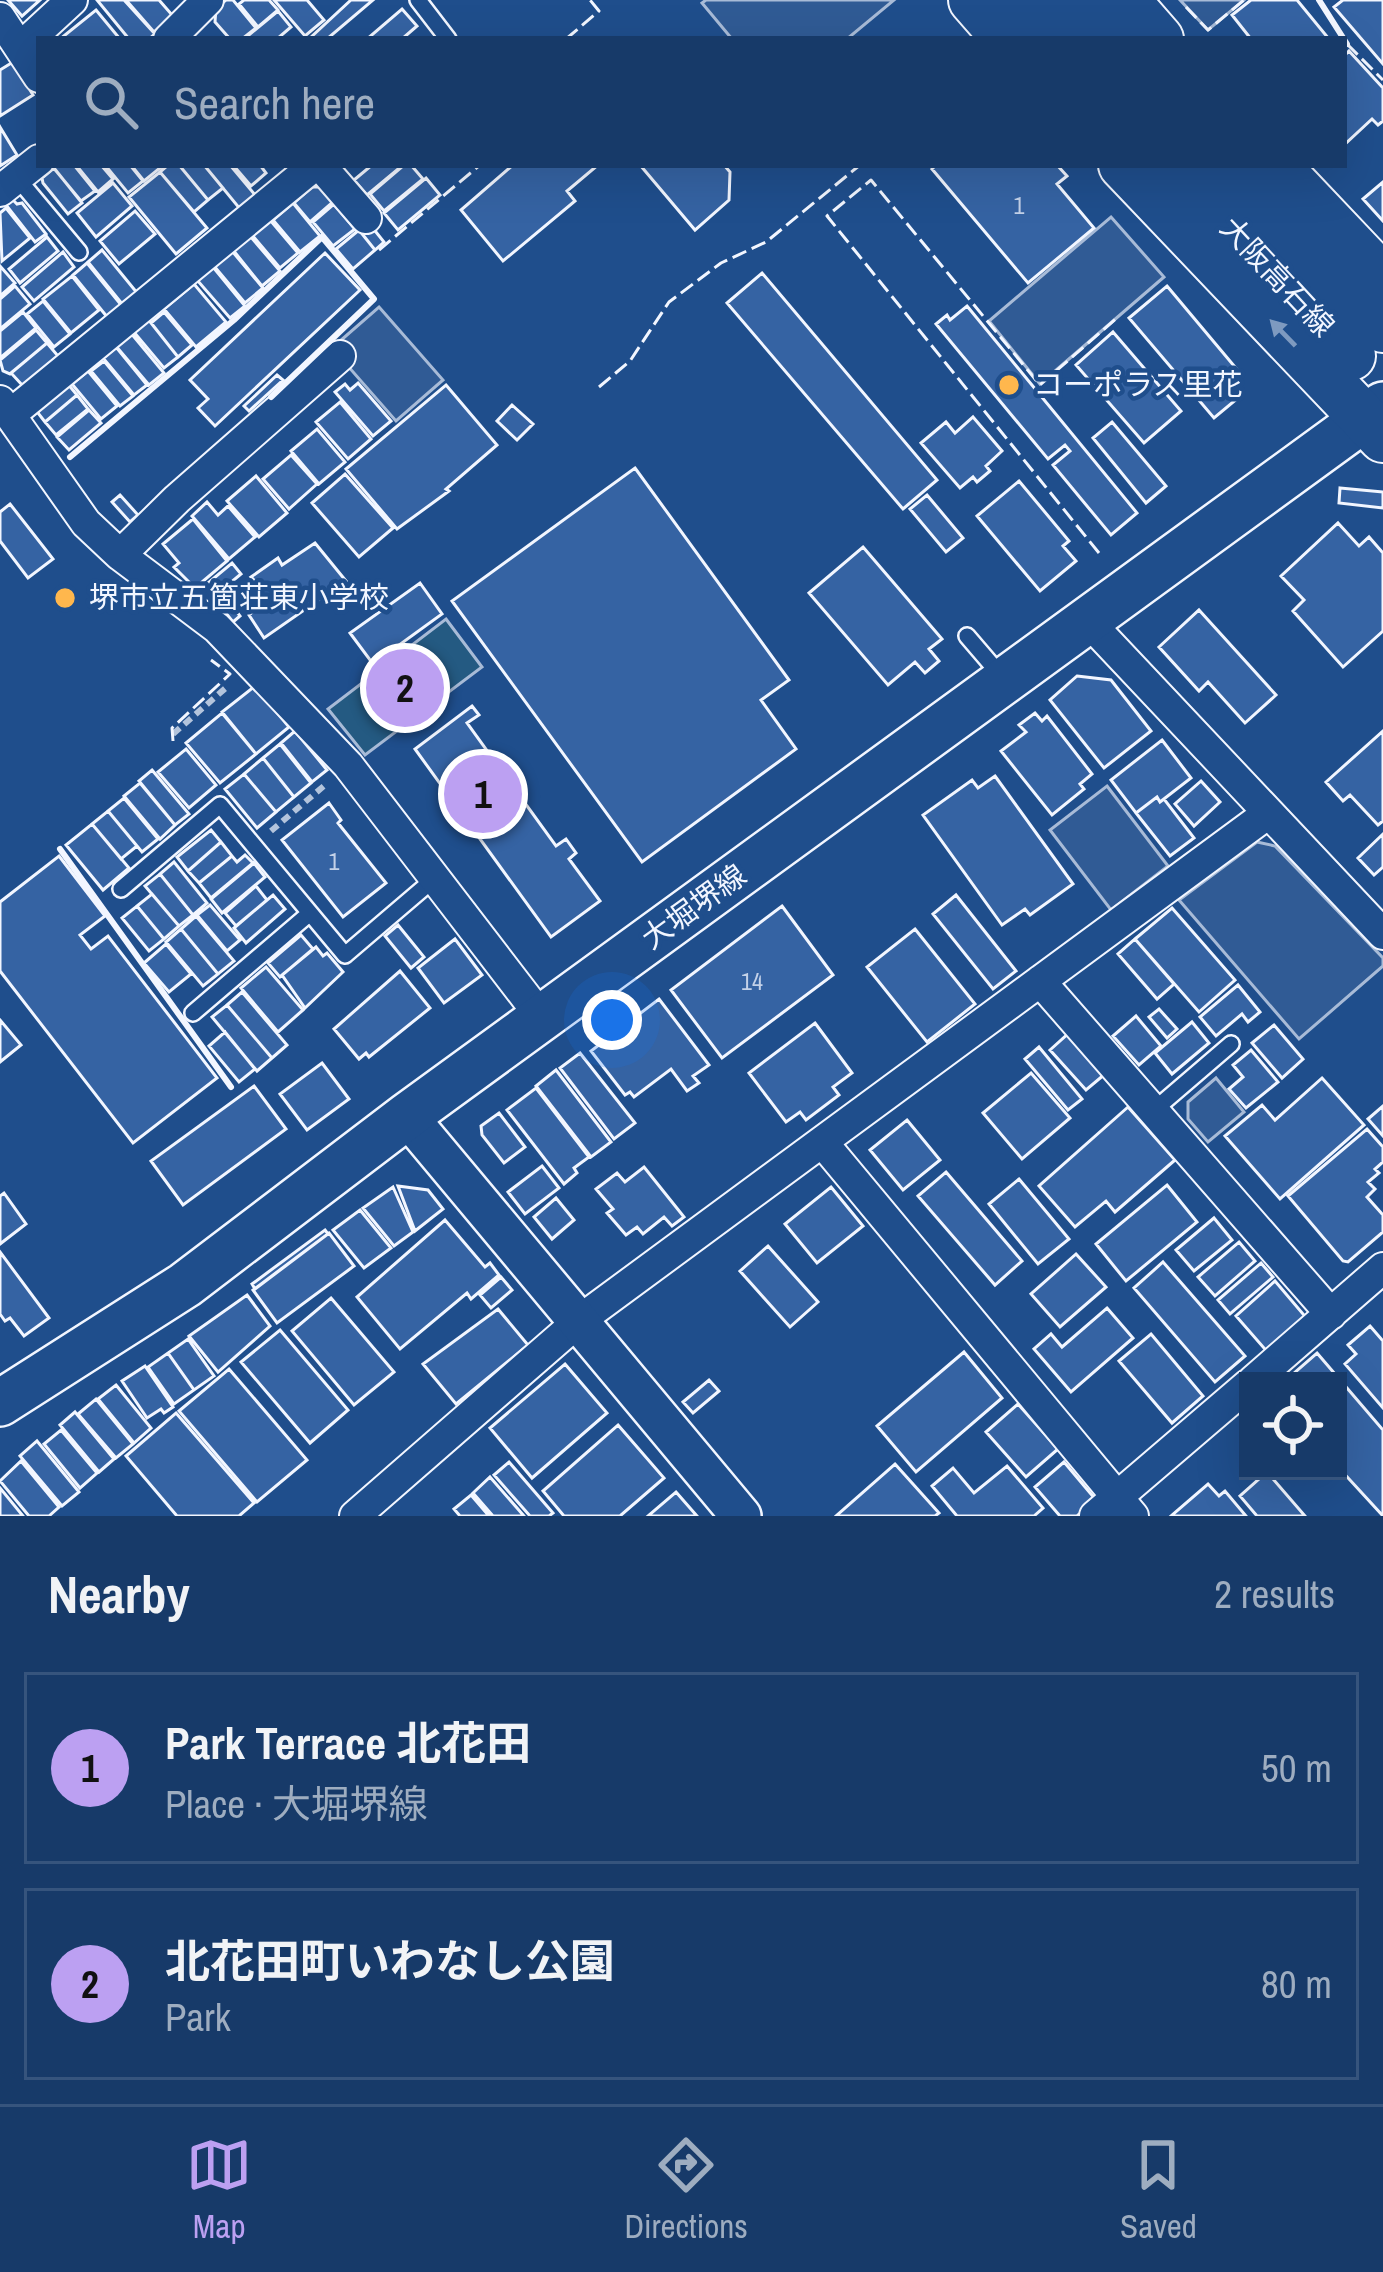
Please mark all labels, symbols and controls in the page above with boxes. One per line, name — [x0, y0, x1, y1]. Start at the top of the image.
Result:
search box — [36, 36, 1347, 168]
icon: search — [78, 69, 144, 135]
text: Search here — [174, 72, 375, 133]
house number: 1 — [1014, 189, 1025, 221]
street label: 大阪高石線 — [1212, 208, 1344, 345]
one-way arrow — [1270, 319, 1298, 348]
place label: コーポラス里花 — [1033, 364, 1242, 404]
marker: コーポラス里花 — [996, 372, 1022, 398]
place label: 堺市立五箇荘東小学校 — [89, 577, 389, 617]
marker: 堺市立五箇荘東小学校 — [52, 585, 78, 611]
pin: 2 — [366, 643, 444, 733]
pin: 1 — [444, 749, 522, 839]
house number: 1 — [329, 845, 340, 877]
street label: 大堀堺線 — [633, 855, 754, 958]
house number: 14 — [741, 965, 763, 997]
your location — [582, 990, 642, 1050]
map controls — [1239, 1372, 1347, 1480]
button: locate — [1239, 1372, 1347, 1480]
text: Nearby — [48, 1560, 190, 1629]
text: 2 results — [1214, 1568, 1335, 1620]
text: Park Terrace 北花田 — [165, 1712, 531, 1773]
text: 1 — [81, 1742, 99, 1794]
text: 50 m — [1261, 1742, 1332, 1794]
text: Place · 大堀堺線 — [165, 1778, 428, 1830]
text: 北花田町いわなし公園 — [165, 1930, 615, 1991]
text: 2 — [81, 1958, 99, 2010]
text: 80 m — [1261, 1958, 1332, 2010]
text: Park — [165, 1991, 231, 2043]
tab: Map — [186, 2132, 252, 2248]
tab: Directions — [624, 2132, 748, 2248]
tab: Saved — [1120, 2132, 1197, 2248]

